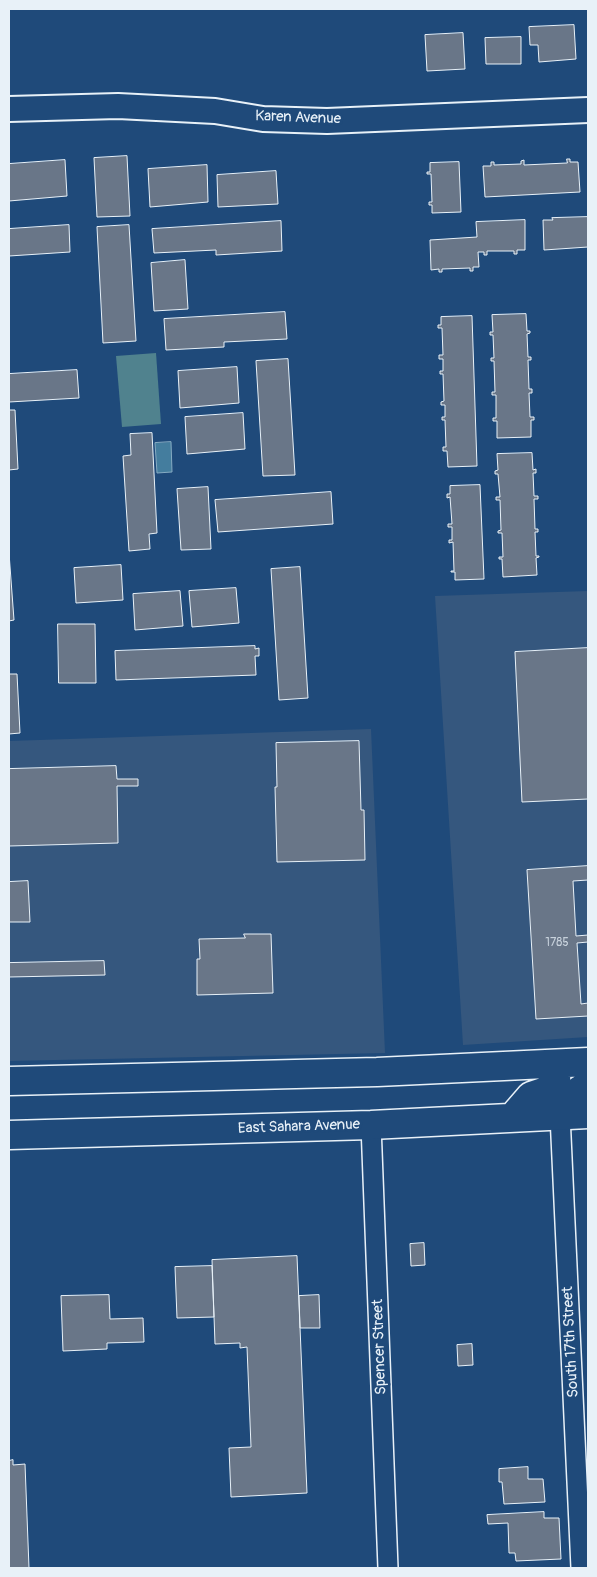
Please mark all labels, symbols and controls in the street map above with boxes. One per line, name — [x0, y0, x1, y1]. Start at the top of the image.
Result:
street label: Karen Avenue — [255, 108, 341, 128]
house number: 1785 — [545, 936, 569, 950]
street label: East Sahara Avenue — [238, 1116, 360, 1138]
street label: South 17th Street — [559, 1286, 583, 1398]
street label: Spencer Street — [369, 1299, 391, 1395]

